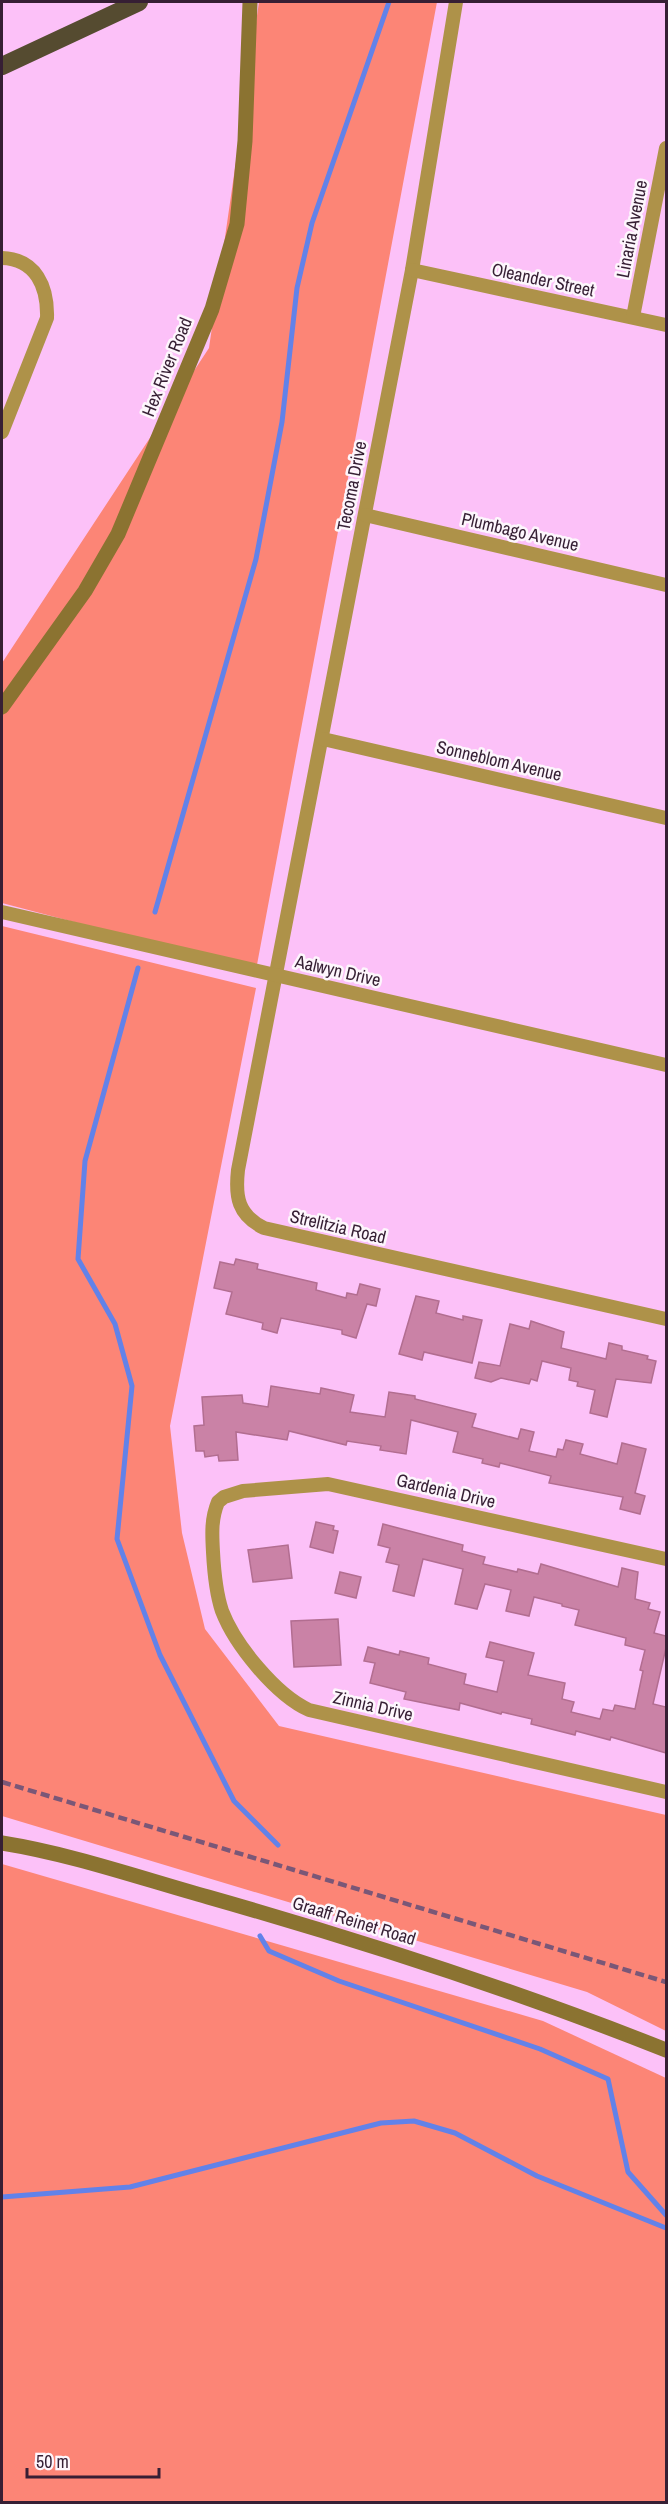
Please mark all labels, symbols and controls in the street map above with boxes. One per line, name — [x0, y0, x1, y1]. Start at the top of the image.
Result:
street label: Linaria Avenue — [610, 178, 653, 280]
street label: Oleander Street — [490, 256, 597, 303]
street label: Hex River Road — [135, 313, 198, 420]
street label: Tecoma Drive — [331, 439, 372, 533]
street label: Plumbago Avenue — [459, 506, 581, 557]
street label: Sonneblom Avenue — [434, 734, 564, 787]
street label: Aalwyn Drive — [292, 948, 383, 992]
street label: Strelitzia Road — [288, 1203, 388, 1250]
street label: Gardenia Drive — [394, 1467, 498, 1514]
street label: Zinnia Drive — [331, 1684, 415, 1727]
street label: Graaff Reinet Road — [289, 1890, 419, 1951]
scale bar — [27, 2441, 159, 2479]
text: 50 m — [36, 2449, 69, 2474]

